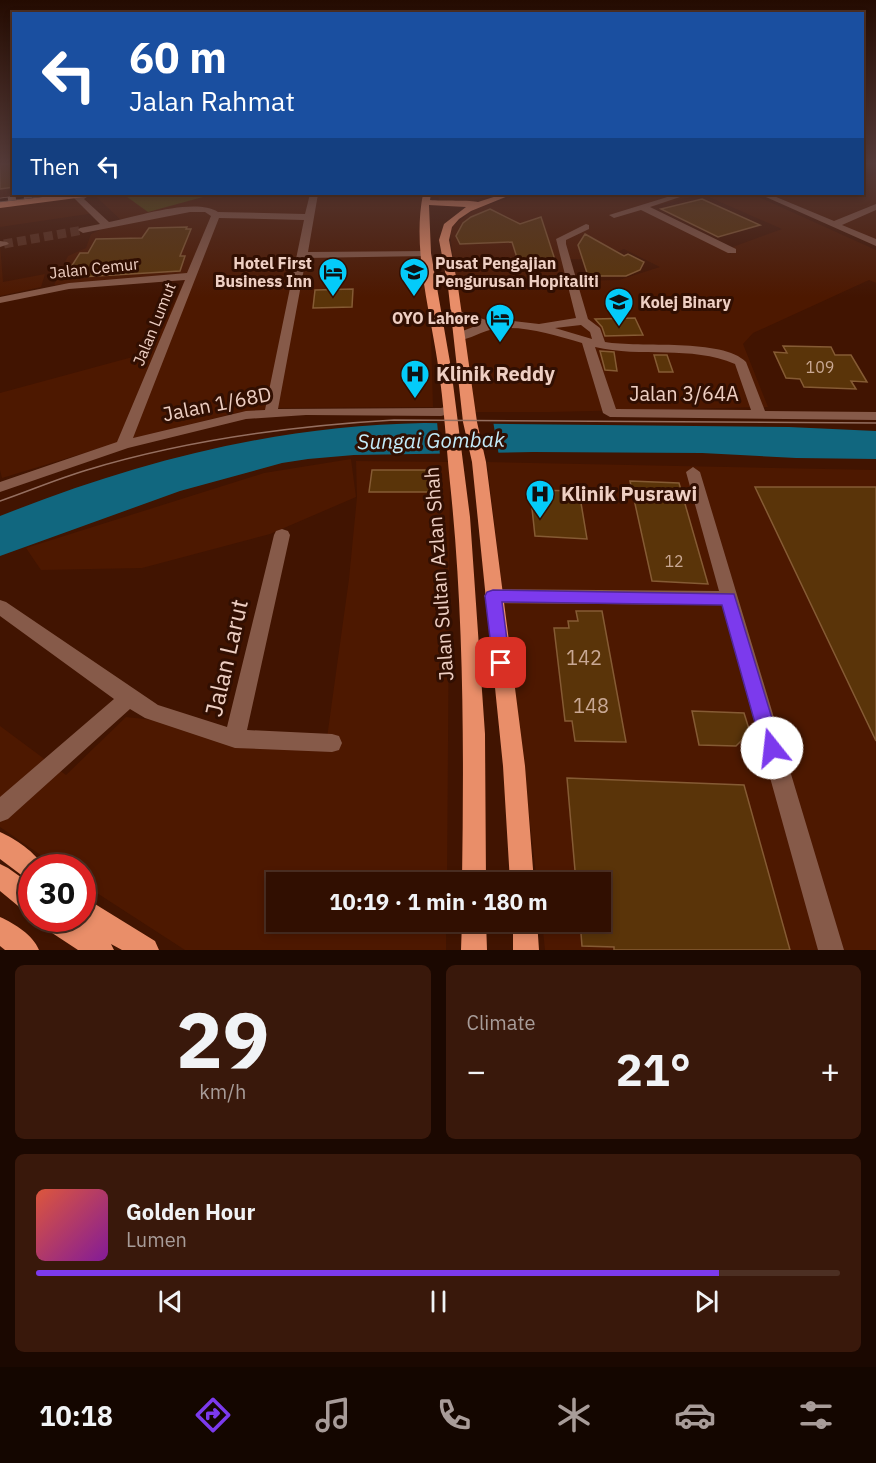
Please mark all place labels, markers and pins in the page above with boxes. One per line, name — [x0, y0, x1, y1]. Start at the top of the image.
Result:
place label: Hotel First Business Inn — [215, 253, 312, 291]
place label: Pusat Pengajian Pengurusan Hopitaliti — [435, 253, 599, 291]
hotel icon: Hotel First Business Inn — [317, 256, 349, 298]
school or university icon: Pusat Pengajian Pengurusan Hopitaliti — [398, 256, 430, 298]
school or university icon: Kolej Binary — [603, 286, 635, 328]
place label: Kolej Binary — [640, 292, 731, 312]
hotel icon: OYO Lahore — [484, 302, 516, 344]
place label: OYO Lahore — [392, 308, 479, 328]
hospital icon: Klinik Reddy — [399, 358, 431, 400]
place label: Klinik Reddy — [436, 360, 555, 387]
hospital icon: Klinik Pusrawi — [524, 478, 556, 520]
place label: Klinik Pusrawi — [561, 480, 697, 507]
pin — [475, 637, 526, 688]

